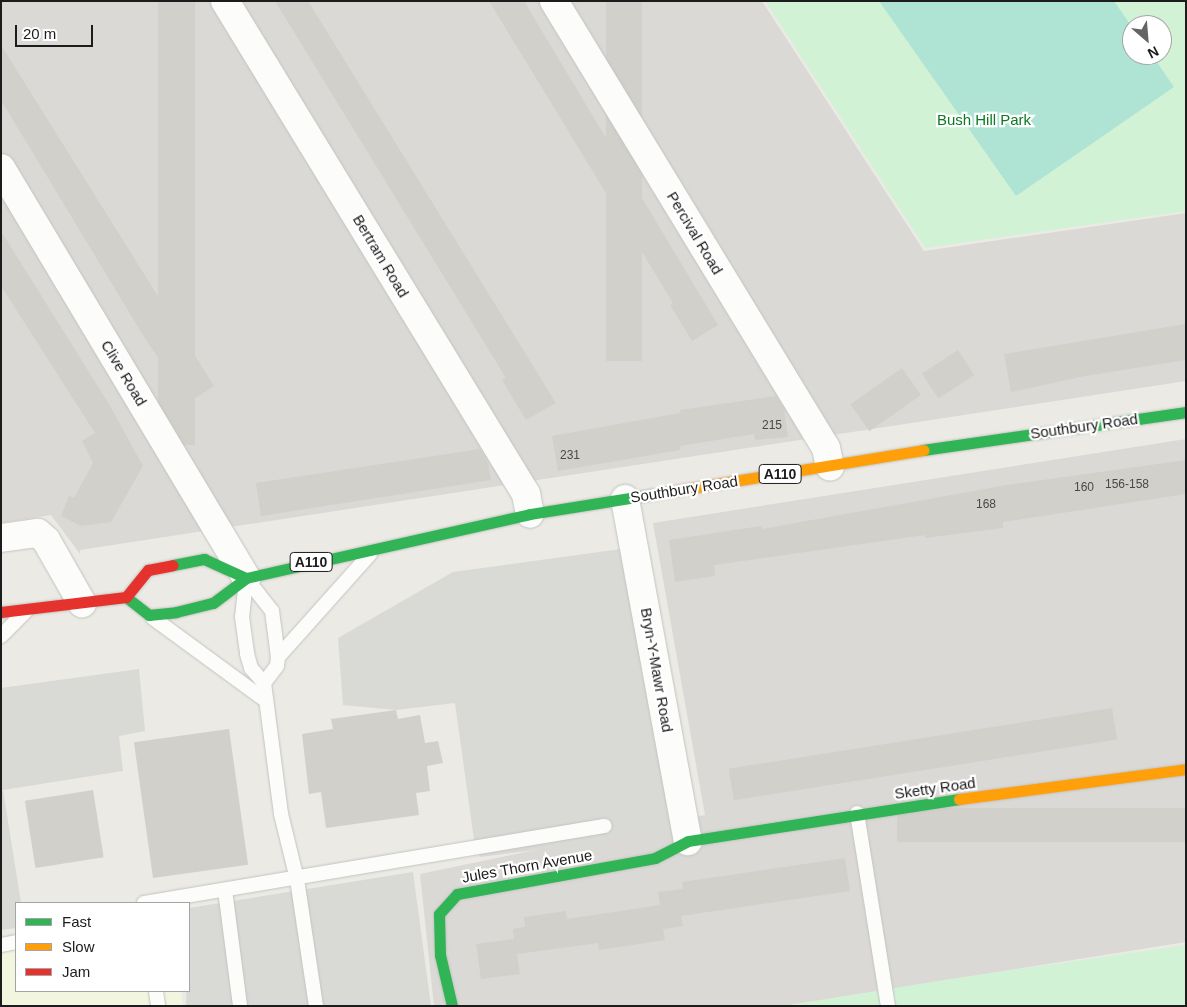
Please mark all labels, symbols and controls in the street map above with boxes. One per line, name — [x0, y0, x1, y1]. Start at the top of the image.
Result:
scale bar — [18, 15, 95, 47]
north arrow — [1122, 15, 1172, 65]
text: 20 m — [23, 25, 56, 42]
text: N — [1145, 43, 1161, 62]
park label: Bush Hill Park — [937, 111, 1031, 129]
street label: Percival Road — [663, 188, 727, 278]
street label: Bertram Road — [349, 211, 413, 301]
street label: Clive Road — [97, 337, 151, 409]
street label: Southbury Road — [1029, 410, 1139, 442]
house number: 215 — [762, 419, 782, 433]
house number: 231 — [560, 449, 580, 463]
road number: A110 — [758, 462, 802, 486]
street label: Southbury Road — [629, 472, 739, 506]
house number: 156-158 — [1105, 478, 1149, 492]
house number: 160 — [1074, 481, 1094, 495]
house number: 168 — [976, 498, 996, 512]
road number: A110 — [288, 550, 334, 574]
street label: Bryn-Y-Mawr Road — [637, 606, 677, 734]
street label: Sketty Road — [893, 773, 977, 803]
street label: Jules Thorn Avenue — [460, 846, 594, 886]
legend — [15, 902, 190, 992]
text: Fast — [62, 913, 91, 930]
text: Slow — [62, 938, 95, 955]
text: Jam — [62, 963, 90, 980]

